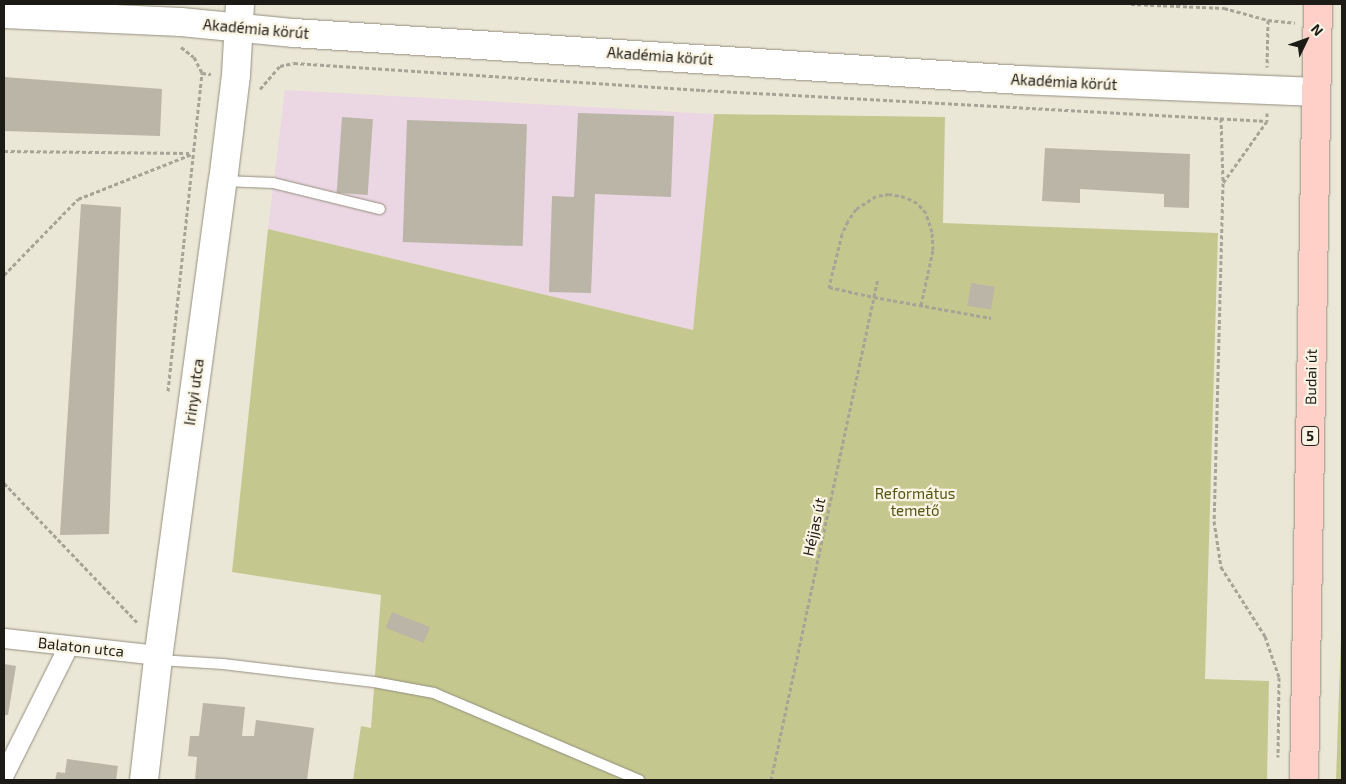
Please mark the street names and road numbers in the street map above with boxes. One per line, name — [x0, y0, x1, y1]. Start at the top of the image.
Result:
street label: Akadémia körút — [202, 15, 310, 43]
street label: Akadémia körút — [606, 43, 714, 69]
street label: Akadémia körút — [1010, 70, 1118, 94]
street label: Budai út — [1302, 349, 1320, 405]
street label: Irinyi utca — [180, 357, 208, 427]
road number: 5 — [1300, 424, 1320, 448]
street label: Héjjas út — [799, 496, 829, 558]
street label: Balaton utca — [37, 634, 125, 660]

